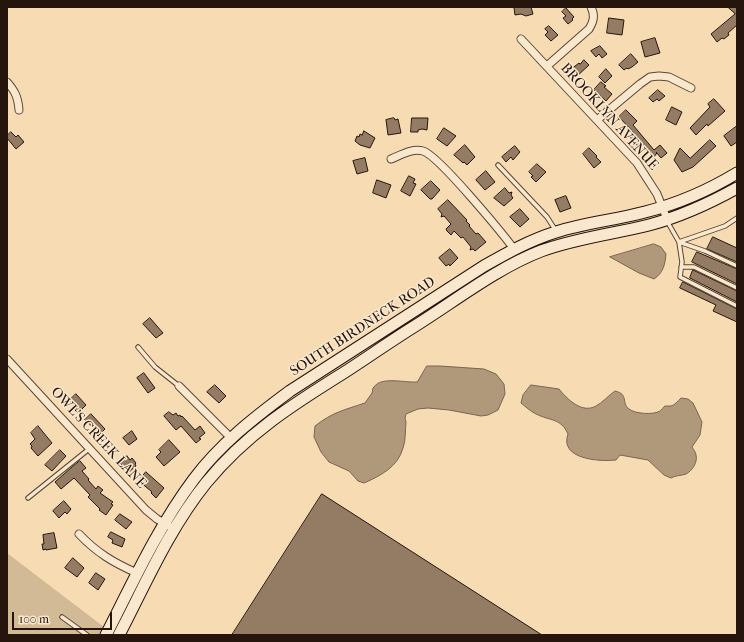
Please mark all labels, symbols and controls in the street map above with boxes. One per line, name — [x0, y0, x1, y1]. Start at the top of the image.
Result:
street label: BROOKLYN AVENUE — [557, 60, 661, 174]
street label: SOUTH BIRDNECK ROAD — [287, 274, 439, 380]
street label: OWL'S CREEK LANE — [47, 384, 149, 492]
scale bar — [14, 604, 114, 630]
text: 100 m — [19, 612, 49, 626]

